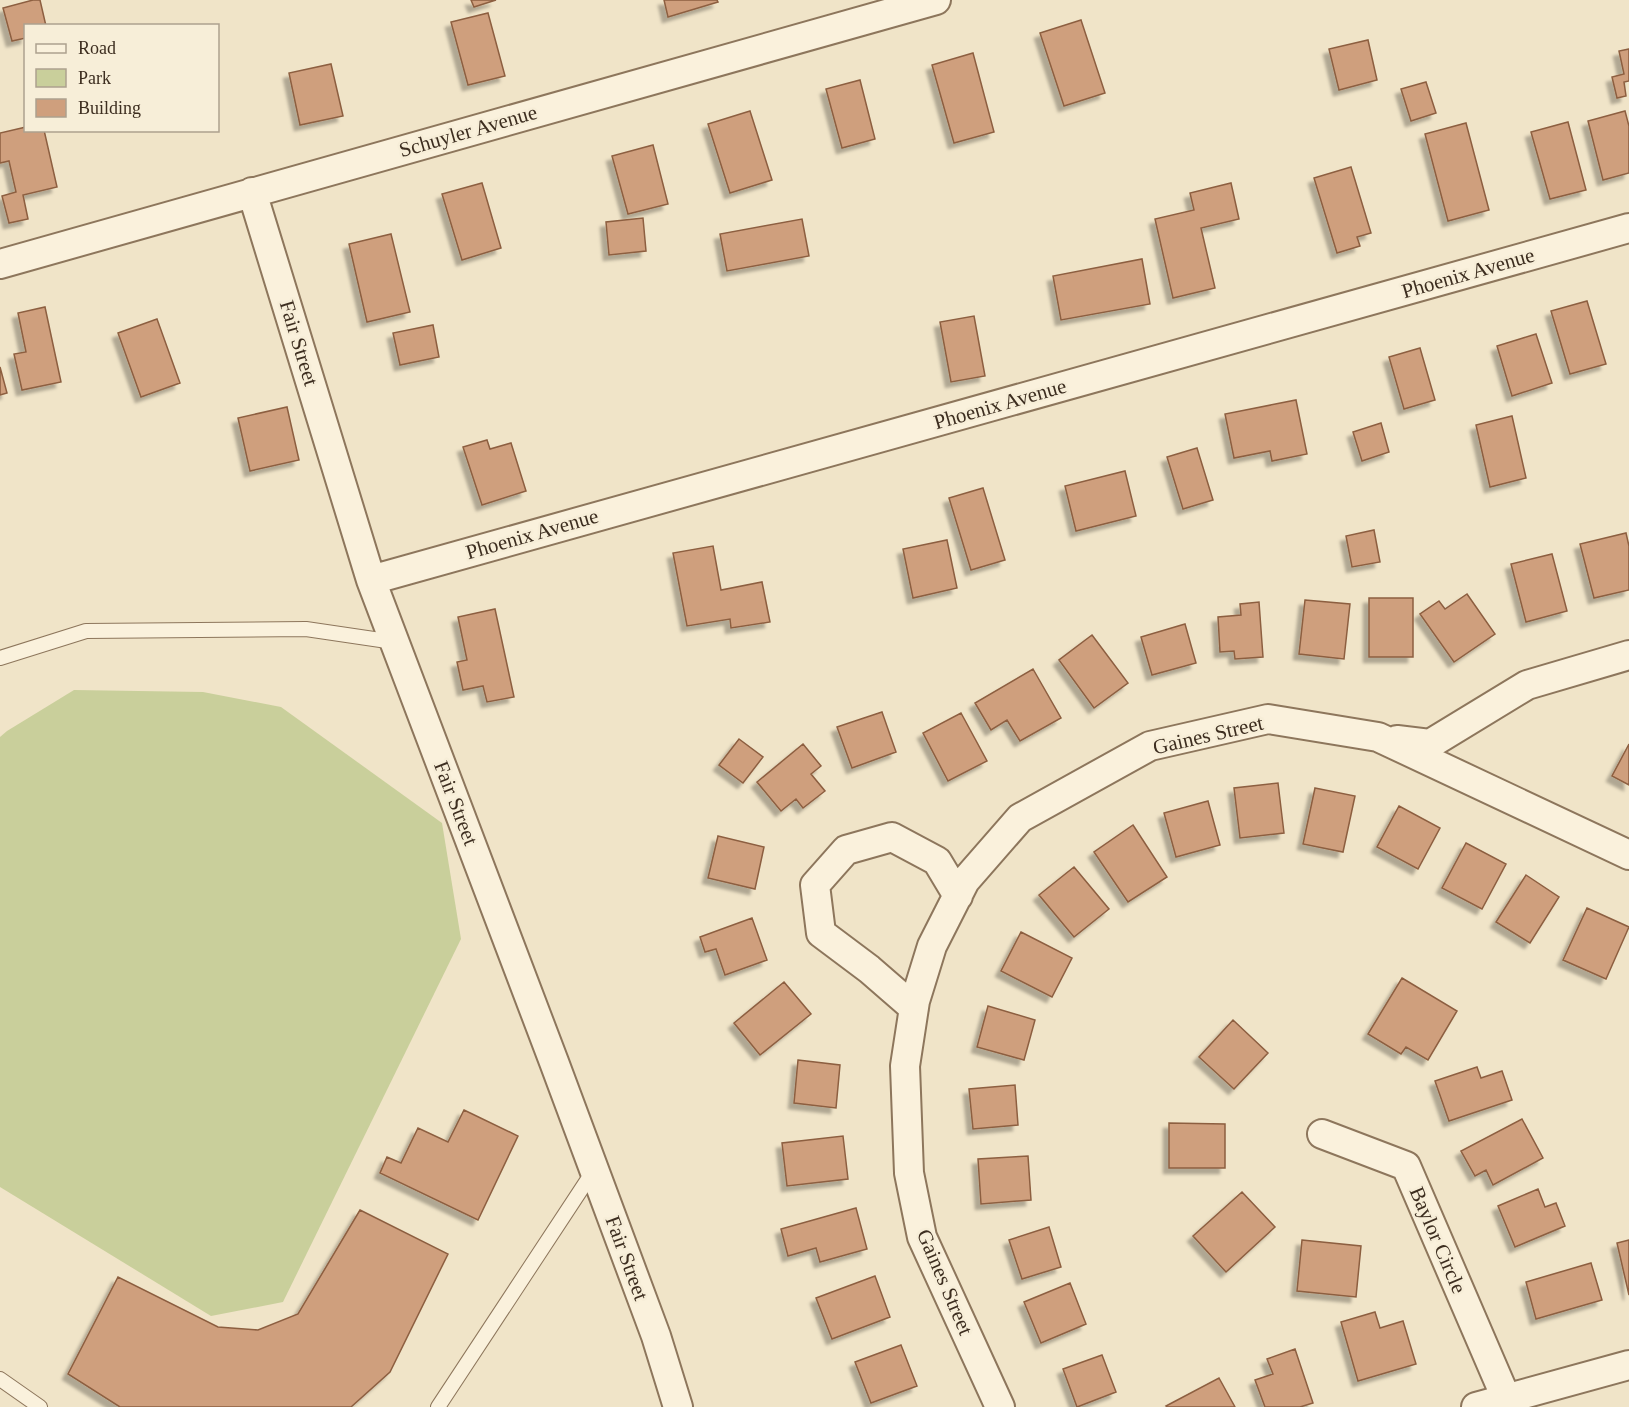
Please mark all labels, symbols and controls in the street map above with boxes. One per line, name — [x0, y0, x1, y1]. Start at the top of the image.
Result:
legend — [24, 24, 219, 132]
text: Road — [78, 38, 116, 58]
text: Park — [78, 68, 111, 88]
text: Building — [78, 98, 141, 118]
street label: Schuyler Avenue — [396, 100, 540, 162]
street label: Phoenix Avenue — [1399, 243, 1537, 303]
street label: Fair Street — [275, 297, 323, 389]
street label: Phoenix Avenue — [931, 374, 1069, 434]
street label: Phoenix Avenue — [463, 504, 601, 564]
street label: Gaines Street — [1150, 711, 1266, 759]
street label: Fair Street — [429, 758, 483, 849]
street label: Baylor Circle — [1405, 1183, 1471, 1297]
street label: Fair Street — [601, 1213, 653, 1304]
street label: Gaines Street — [912, 1226, 978, 1339]

